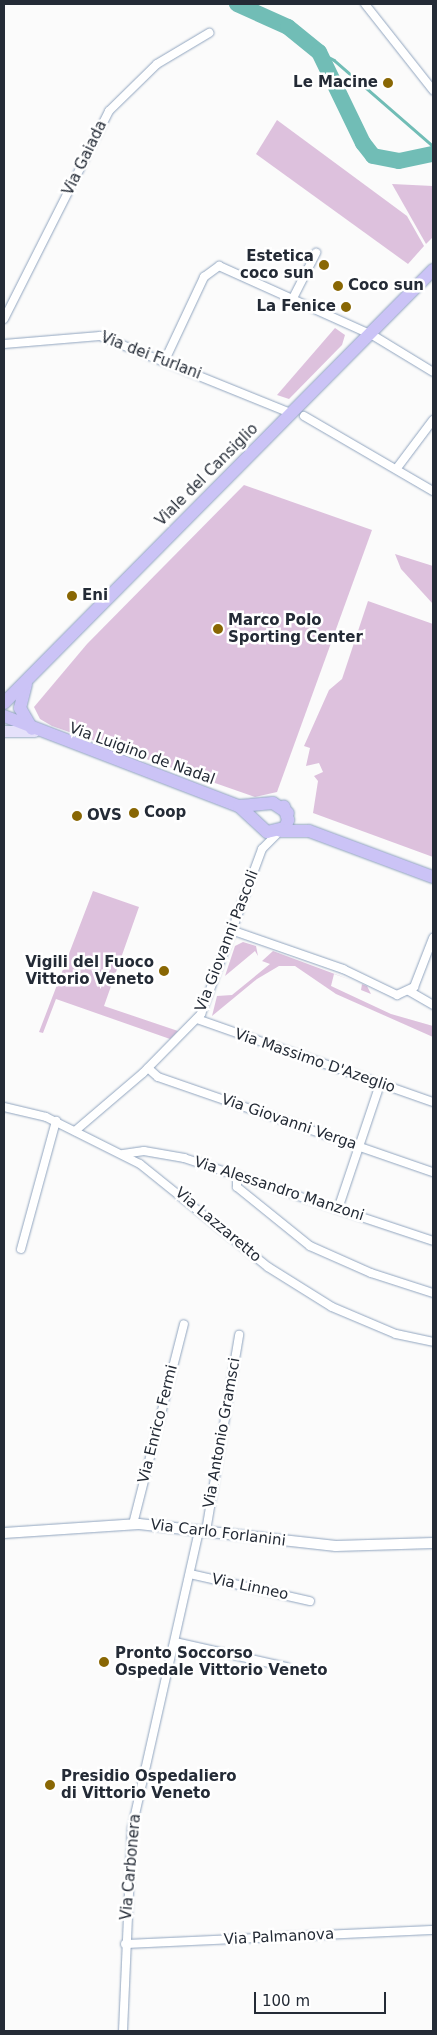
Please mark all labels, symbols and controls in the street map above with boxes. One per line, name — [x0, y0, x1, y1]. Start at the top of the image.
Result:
place label: Le Macine — [293, 74, 378, 92]
marker: Le Macine — [382, 77, 394, 89]
street label: Via Gaiada — [59, 118, 111, 198]
place label: Estetica coco sun — [240, 247, 314, 282]
marker: Estetica coco sun — [318, 259, 330, 271]
place label: Coco sun — [348, 277, 424, 295]
marker: Coco sun — [332, 280, 344, 292]
place label: La Fenice — [256, 298, 336, 316]
marker: La Fenice — [340, 301, 352, 313]
street label: Via dei Furlani — [98, 329, 204, 383]
street label: Viale del Cansiglio — [152, 420, 262, 530]
place label: Eni — [82, 587, 108, 605]
marker: Eni — [66, 590, 78, 602]
place label: Marco Polo Sporting Center — [228, 611, 363, 646]
marker: Marco Polo Sporting Center — [212, 623, 224, 635]
street label: Via Luigino de Nadal — [67, 719, 217, 789]
place label: Coop — [144, 804, 186, 822]
place label: OVS — [87, 807, 122, 825]
marker: Coop — [128, 807, 140, 819]
marker: OVS — [71, 810, 83, 822]
street label: Via Giovanni Pascoli — [192, 868, 262, 1014]
place label: Vigili del Fuoco Vittorio Veneto — [25, 953, 154, 988]
marker: Vigili del Fuoco Vittorio Veneto — [158, 965, 170, 977]
street label: Via Massimo D'Azeglio — [232, 1025, 398, 1097]
street label: Via Giovanni Verga — [219, 1090, 359, 1154]
street label: Via Alessandro Manzoni — [192, 1153, 366, 1225]
street label: Via Lazzaretto — [171, 1184, 265, 1266]
street label: Via Antonio Gramsci — [200, 1356, 244, 1510]
street label: Via Enrico Fermi — [135, 1363, 181, 1485]
street label: Via Carlo Forlanini — [149, 1516, 287, 1550]
street label: Via Linneo — [210, 1570, 290, 1604]
place label: Pronto Soccorso Ospedale Vittorio Veneto — [115, 1644, 327, 1679]
marker: Pronto Soccorso Ospedale Vittorio Veneto — [97, 1655, 111, 1669]
place label: Presidio Ospedaliero di Vittorio Veneto — [61, 1767, 237, 1802]
marker: Presidio Ospedaliero di Vittorio Veneto — [43, 1778, 57, 1792]
street label: Via Carbonera — [117, 1813, 145, 1921]
street label: Via Palmanova — [223, 1925, 335, 1949]
scale bar — [257, 1982, 390, 2014]
text: 100 m — [262, 1992, 310, 2010]

